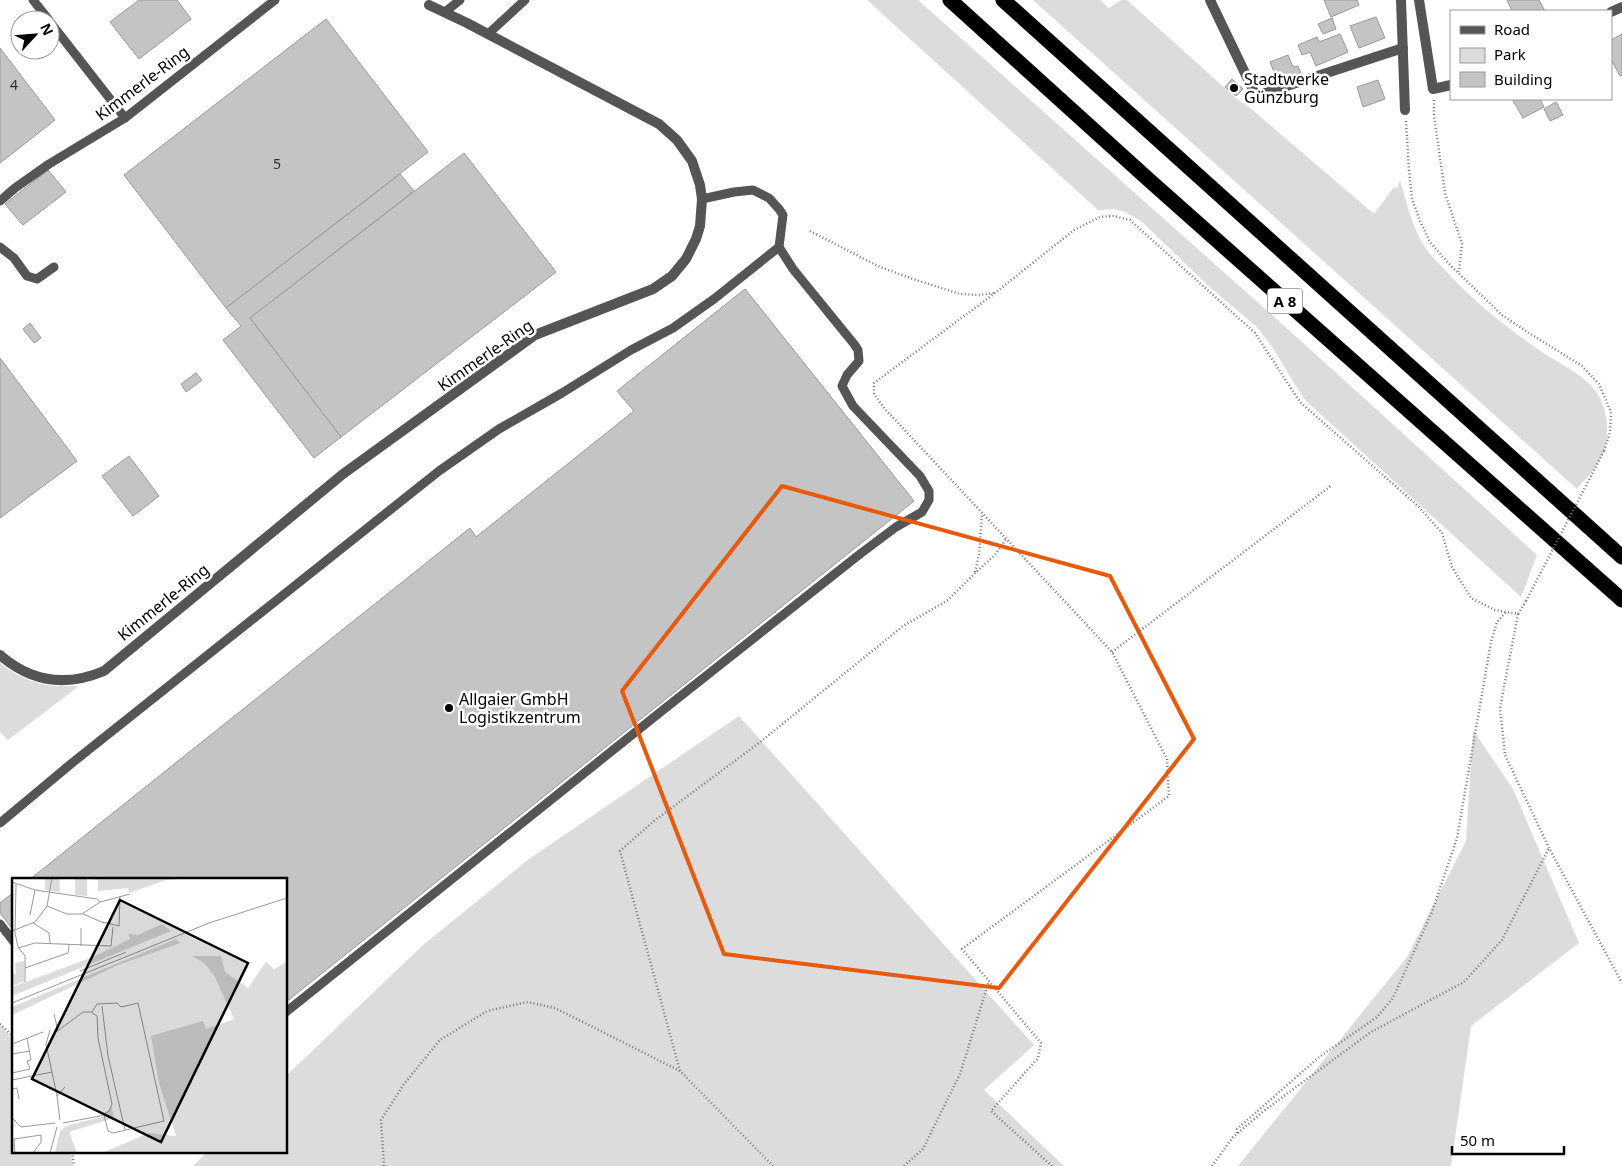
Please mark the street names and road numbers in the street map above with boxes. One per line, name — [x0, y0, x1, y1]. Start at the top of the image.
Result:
street label: Kimmerle-Ring — [91, 41, 193, 125]
road number: A 8 — [1268, 288, 1302, 314]
street label: Kimmerle-Ring — [433, 314, 537, 396]
street label: Kimmerle-Ring — [113, 558, 213, 646]

